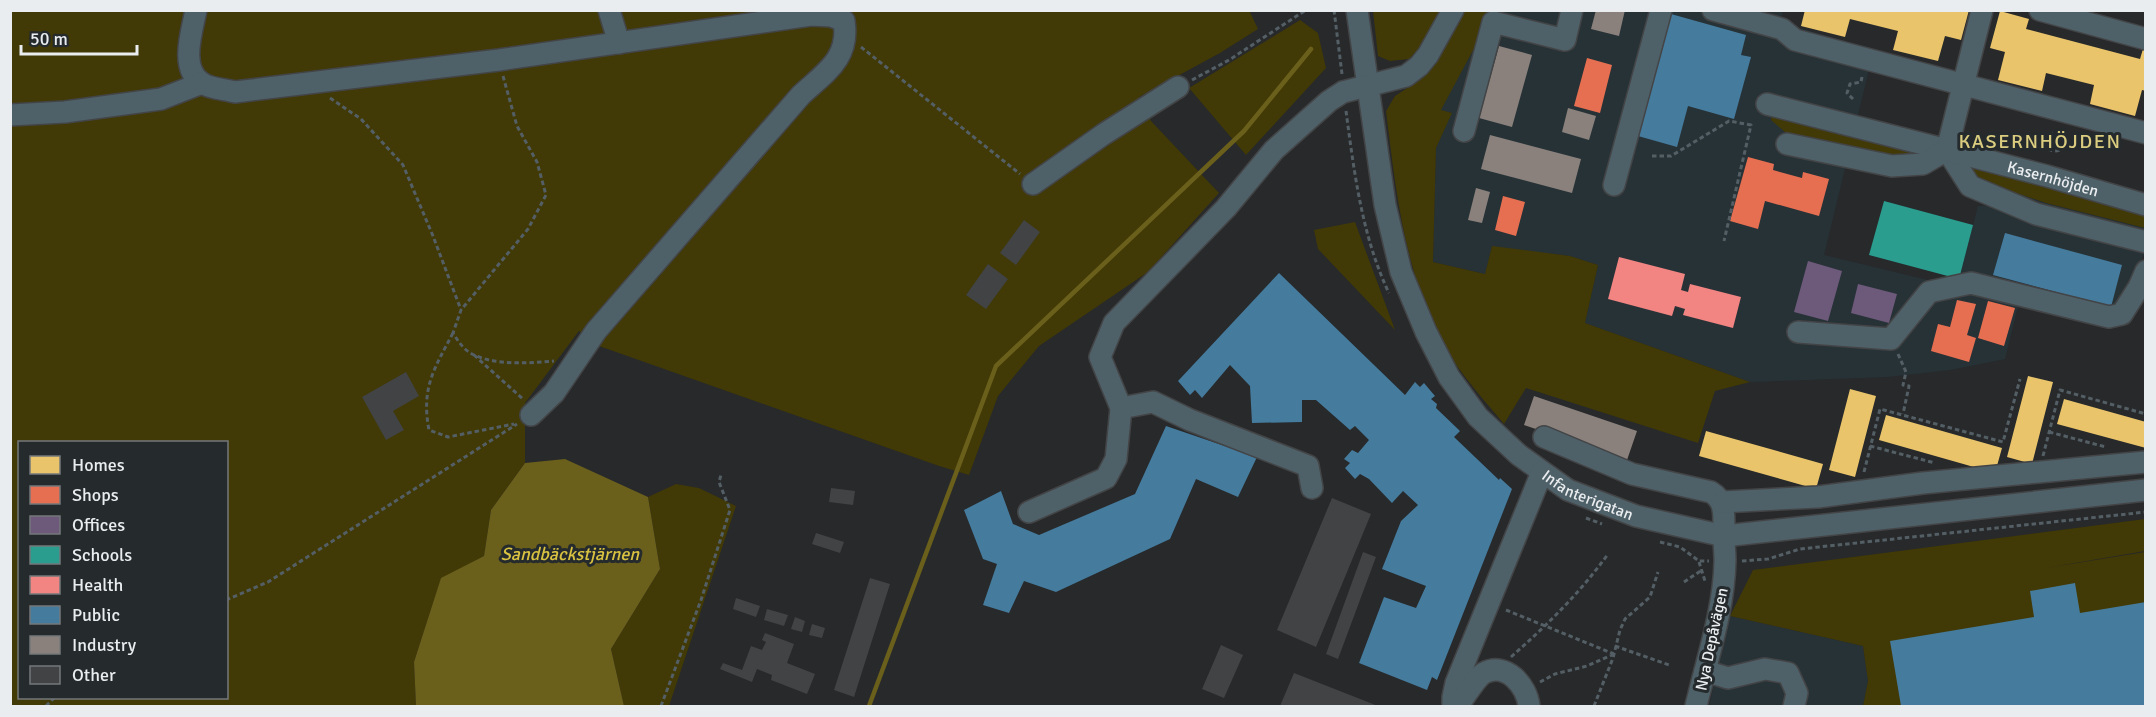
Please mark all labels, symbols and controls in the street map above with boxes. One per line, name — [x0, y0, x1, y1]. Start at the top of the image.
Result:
scale bar — [21, 18, 136, 56]
text: 50 m — [30, 28, 68, 50]
district label: KASERNHÖJDEN — [1958, 129, 2122, 154]
street label: Kasernhöjden — [2005, 157, 2101, 202]
legend — [18, 441, 228, 699]
text: Homes — [72, 454, 125, 476]
street label: Infanterigatan — [1538, 466, 1636, 525]
text: Shops — [72, 484, 119, 506]
text: Offices — [72, 514, 125, 536]
water label: Sandbäckstjärnen — [501, 543, 640, 565]
text: Schools — [72, 544, 132, 566]
text: Health — [72, 574, 123, 596]
street label: Nya Depåvägen — [1691, 586, 1733, 693]
text: Public — [72, 604, 120, 626]
text: Industry — [72, 634, 137, 656]
text: Other — [72, 664, 116, 686]

